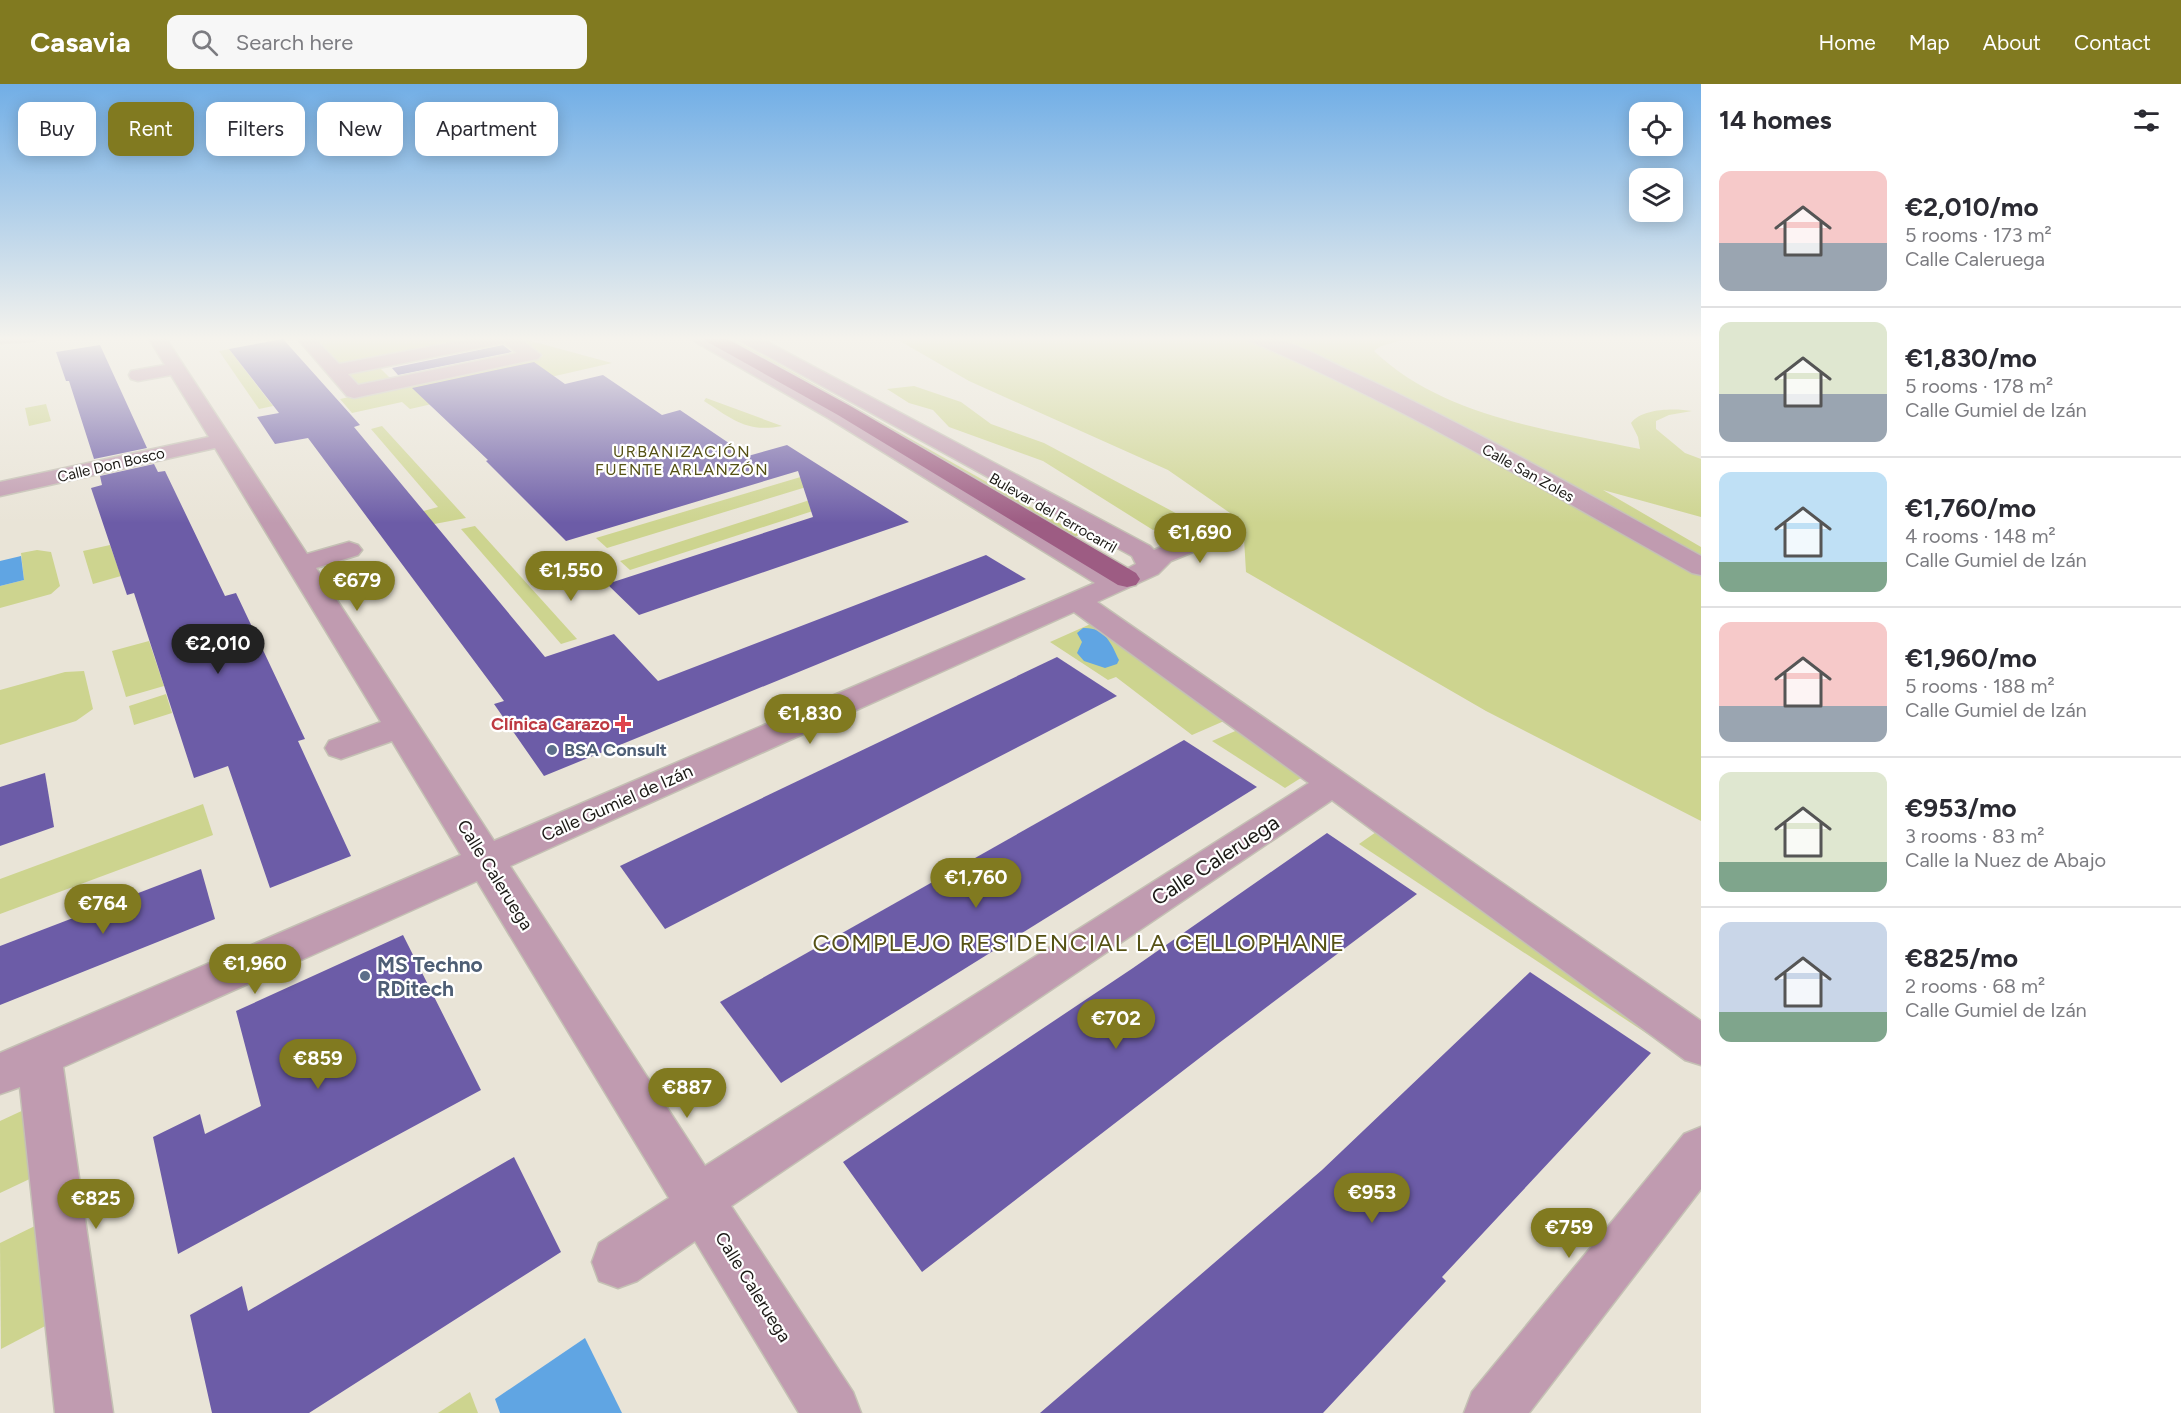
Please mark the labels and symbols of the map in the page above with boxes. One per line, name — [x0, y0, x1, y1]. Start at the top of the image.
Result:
street label: Calle San Zoles — [1479, 440, 1577, 506]
district label: URBANIZACIÓN FUENTE ARLANZÓN — [595, 442, 769, 479]
street label: Calle Don Bosco — [56, 444, 167, 486]
street label: Bulevar del Ferrocarril — [986, 469, 1120, 557]
pin: €1,690 — [1151, 513, 1249, 564]
pin: €1,550 — [522, 551, 620, 602]
pin: €679 — [321, 561, 393, 612]
pin: €2,010 — [169, 624, 267, 675]
pin: €1,830 — [761, 694, 859, 745]
place label: Clínica Carazo — [491, 713, 610, 735]
marker: Clínica Carazo — [614, 715, 632, 733]
place label: BSA Consult — [564, 739, 667, 761]
marker: BSA Consult — [545, 743, 559, 757]
street label: Calle Gumiel de Izán — [538, 760, 696, 846]
street label: Calle Caleruega — [1147, 809, 1283, 911]
street label: Calle Caleruega — [452, 816, 538, 934]
pin: €1,760 — [927, 858, 1025, 909]
pin: €764 — [67, 884, 139, 935]
district label: COMPLEJO RESIDENCIAL LA CELLOPHANE — [812, 928, 1346, 957]
pin: €1,960 — [206, 944, 304, 995]
place label: MS Techno RDitech — [377, 952, 483, 1001]
marker: MS Techno RDitech — [358, 969, 372, 983]
pin: €702 — [1080, 999, 1152, 1050]
pin: €859 — [282, 1039, 354, 1090]
pin: €887 — [651, 1068, 723, 1119]
pin: €953 — [1336, 1173, 1408, 1224]
pin: €825 — [60, 1179, 132, 1230]
pin: €759 — [1533, 1208, 1605, 1259]
street label: Calle Caleruega — [710, 1228, 796, 1346]

